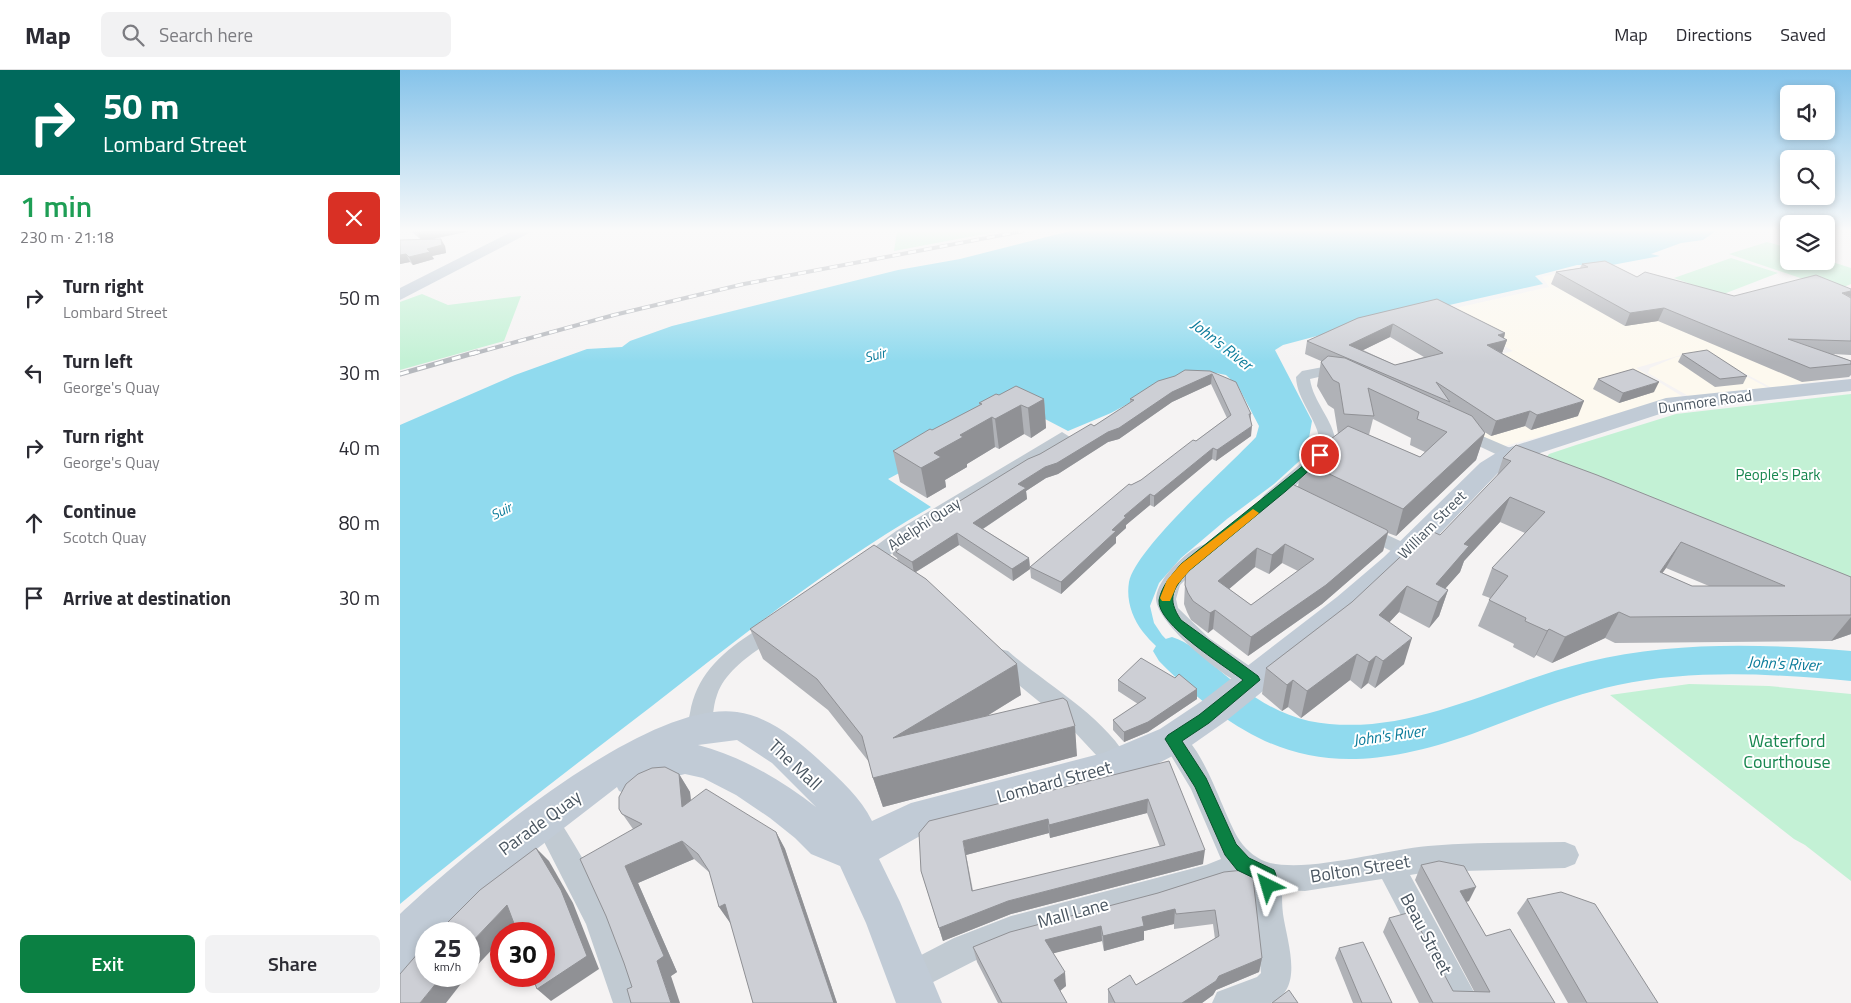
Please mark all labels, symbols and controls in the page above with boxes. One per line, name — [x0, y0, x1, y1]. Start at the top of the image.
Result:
search box — [101, 12, 451, 57]
text: Map — [25, 17, 71, 53]
text: Search here — [159, 20, 253, 49]
icon: search — [119, 21, 147, 49]
text: Map — [1614, 21, 1648, 48]
text: Directions — [1676, 21, 1752, 48]
text: Saved — [1780, 21, 1826, 48]
text: 50 m — [103, 79, 179, 133]
map controls — [1780, 85, 1835, 270]
button: sound — [1780, 85, 1835, 140]
icon: right — [20, 90, 85, 155]
text: Lombard Street — [103, 127, 247, 161]
button: search — [1780, 150, 1835, 205]
text: 1 min — [20, 183, 92, 229]
button: close — [328, 192, 380, 244]
button: layers — [1780, 215, 1835, 270]
text: 230 m · 21:18 — [20, 225, 114, 249]
text: Turn right — [63, 271, 144, 300]
text: 50 m — [339, 283, 380, 312]
icon: right — [20, 284, 48, 312]
text: Lombard Street — [63, 300, 167, 324]
water label: John's River — [1186, 312, 1259, 377]
water label: Suir — [862, 341, 889, 367]
text: Turn left — [63, 346, 133, 375]
text: 30 m — [339, 358, 380, 387]
icon: left — [20, 359, 48, 387]
text: George's Quay — [63, 375, 160, 399]
street label: Dunmore Road — [1657, 384, 1753, 419]
text: Turn right — [63, 421, 144, 450]
text: 40 m — [339, 433, 380, 462]
icon: right — [20, 434, 48, 462]
pin — [1299, 434, 1341, 476]
icon: arrive — [1306, 441, 1334, 469]
text: George's Quay — [63, 450, 160, 474]
park label: People's Park — [1735, 463, 1821, 486]
street label: William Street — [1392, 485, 1472, 564]
street label: Adelphi Quay — [883, 491, 965, 556]
text: Continue — [63, 496, 136, 525]
water label: Suir — [487, 496, 516, 525]
text: 80 m — [339, 508, 380, 537]
icon: ahead — [20, 509, 48, 537]
text: Scotch Quay — [63, 525, 146, 549]
text: Arrive at destination — [63, 583, 231, 612]
text: 30 m — [339, 583, 380, 612]
icon: arrive — [20, 584, 48, 612]
water label: John's River — [1747, 649, 1823, 677]
water label: John's River — [1351, 718, 1428, 752]
park label: Waterford Courthouse — [1743, 727, 1831, 775]
street label: The Mall — [762, 733, 828, 797]
street label: Lombard Street — [994, 753, 1115, 810]
street label: Parade Quay — [493, 783, 587, 862]
street label: Bolton Street — [1308, 847, 1412, 890]
position arrow — [1241, 859, 1293, 911]
street label: Beau Street — [1394, 888, 1460, 980]
street label: Mall Lane — [1034, 890, 1112, 935]
speed limit sign: 30 — [490, 922, 555, 987]
text: 25 — [433, 929, 462, 967]
button: Exit — [20, 935, 195, 993]
button: Share — [205, 935, 380, 993]
text: km/h — [434, 957, 461, 976]

